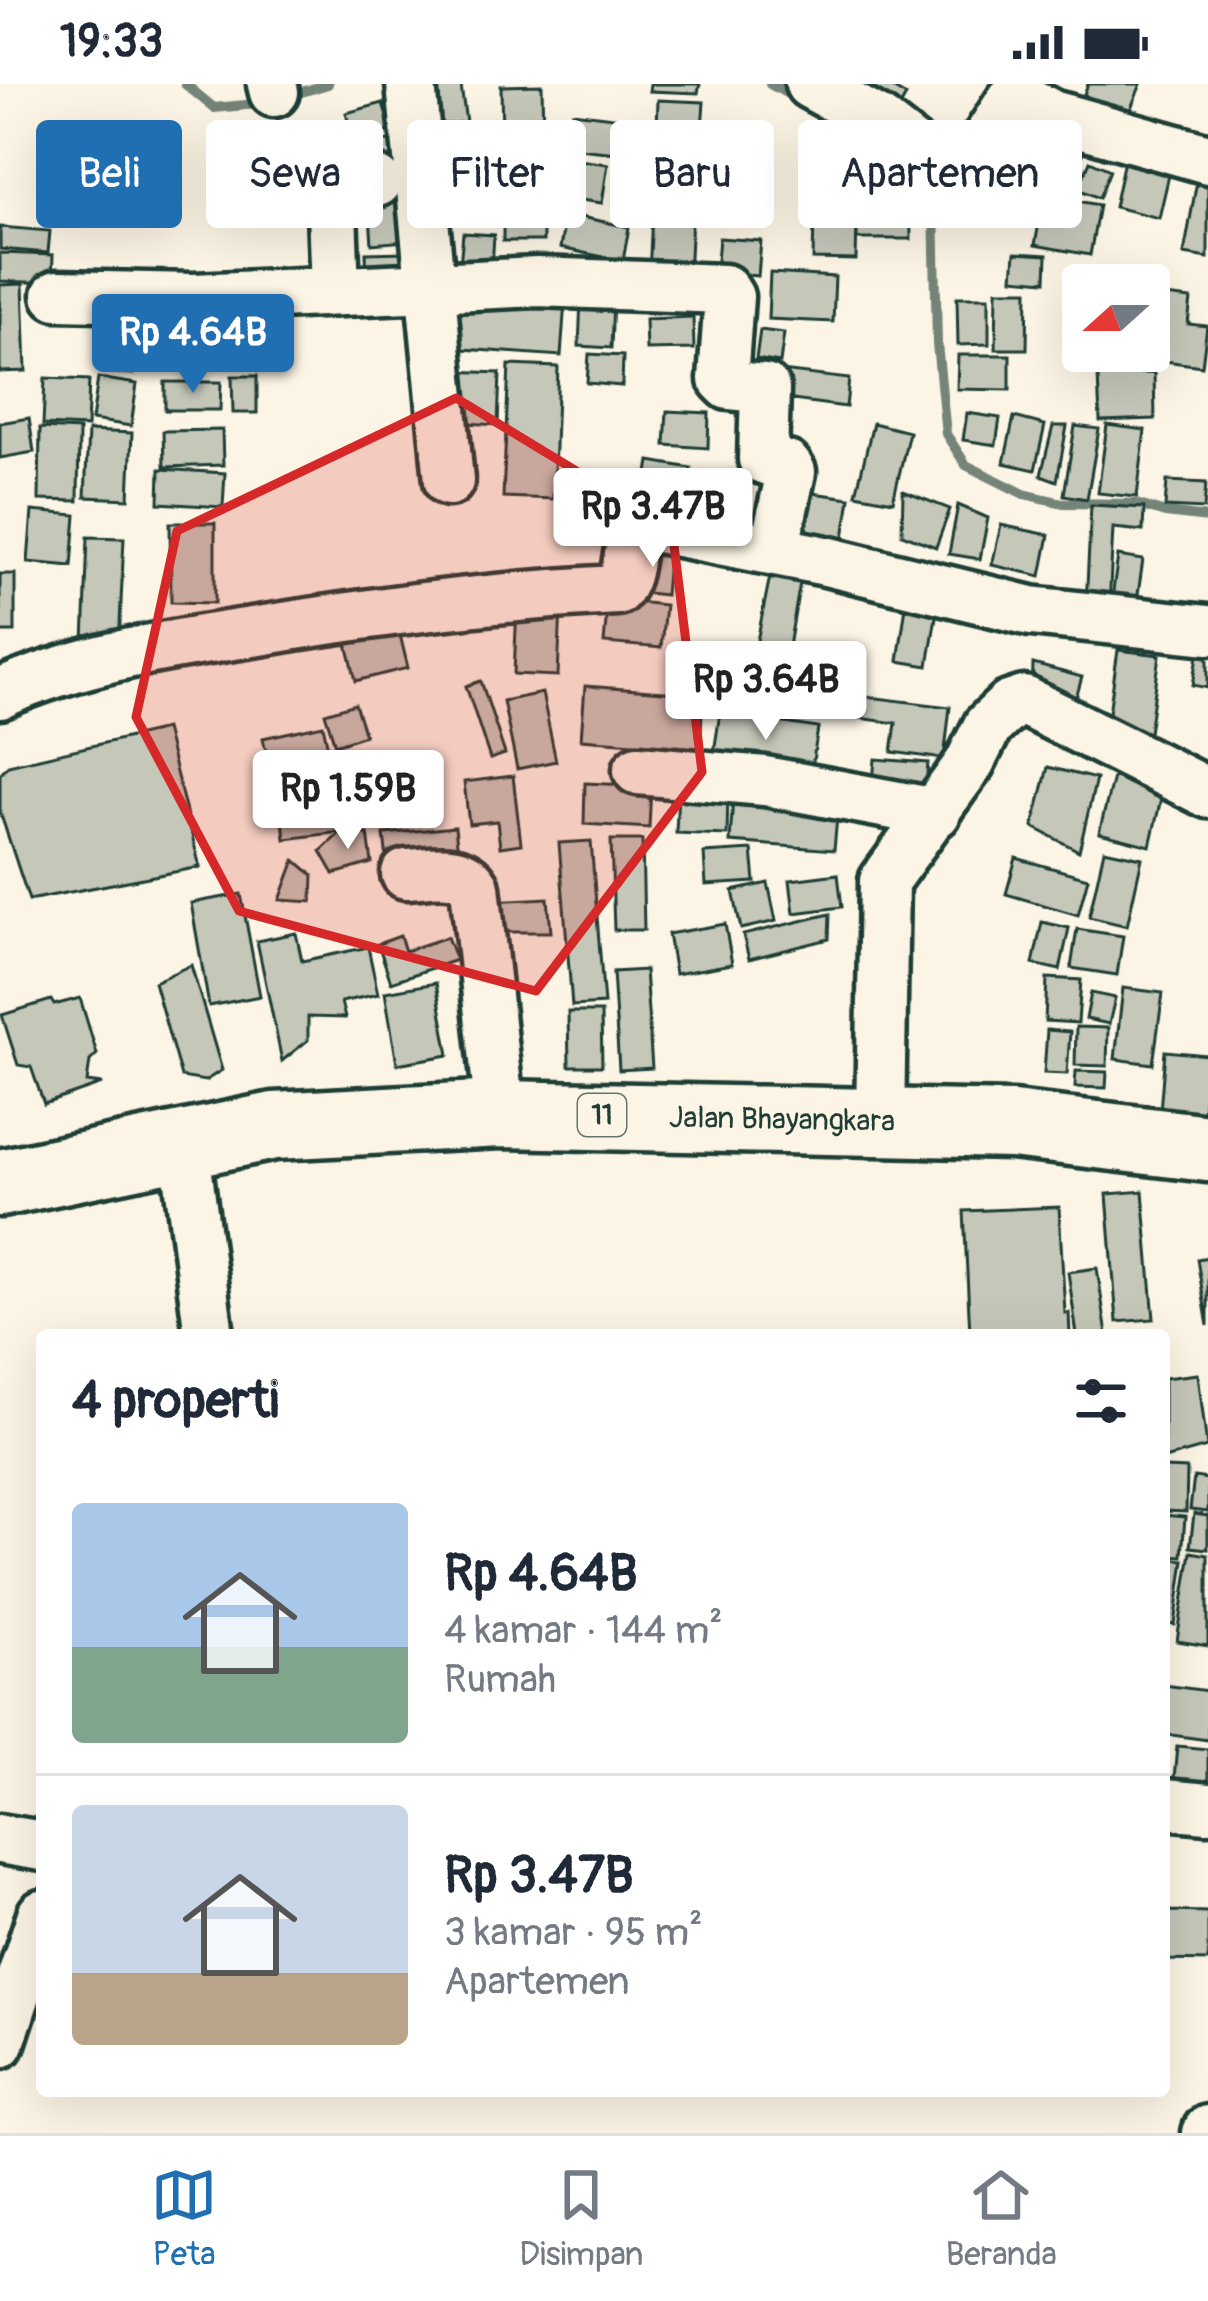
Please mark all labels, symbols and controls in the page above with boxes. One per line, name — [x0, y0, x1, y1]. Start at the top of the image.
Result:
text: 19:33 — [60, 14, 163, 70]
chip: Beli — [36, 120, 182, 228]
chip: Sewa — [206, 120, 383, 228]
chip: Filter — [407, 120, 586, 228]
chip: Baru — [610, 120, 774, 228]
chip: Apartemen — [798, 120, 1082, 228]
north arrow — [1062, 264, 1170, 372]
map controls — [1062, 264, 1170, 372]
pin: Rp 4.64B — [69, 294, 317, 396]
text: Rp 4.64B — [119, 308, 267, 357]
pin: Rp 3.47B — [529, 468, 777, 570]
text: Rp 3.47B — [580, 482, 726, 531]
pin: Rp 3.64B — [642, 641, 890, 743]
text: Rp 3.64B — [692, 655, 840, 704]
pin: Rp 1.59B — [224, 750, 472, 852]
text: Rp 1.59B — [280, 764, 416, 813]
road number: 11 — [578, 1094, 626, 1136]
street label: Jalan Bhayangkara — [669, 1099, 895, 1140]
icon: filters — [1068, 1368, 1134, 1434]
text: 4 properti — [72, 1369, 279, 1433]
text: Rp 4.64B — [444, 1542, 638, 1606]
icon: home — [168, 1551, 312, 1695]
text: 4 kamar · 144 m² — [444, 1606, 723, 1655]
text: Rumah — [444, 1655, 556, 1704]
text: Rp 3.47B — [444, 1844, 634, 1908]
icon: home — [168, 1853, 312, 1997]
text: 3 kamar · 95 m² — [444, 1908, 703, 1957]
text: Apartemen — [444, 1957, 629, 2006]
tab: Peta — [151, 2162, 217, 2275]
tab: Disimpan — [519, 2162, 644, 2275]
tab: Beranda — [946, 2162, 1057, 2275]

